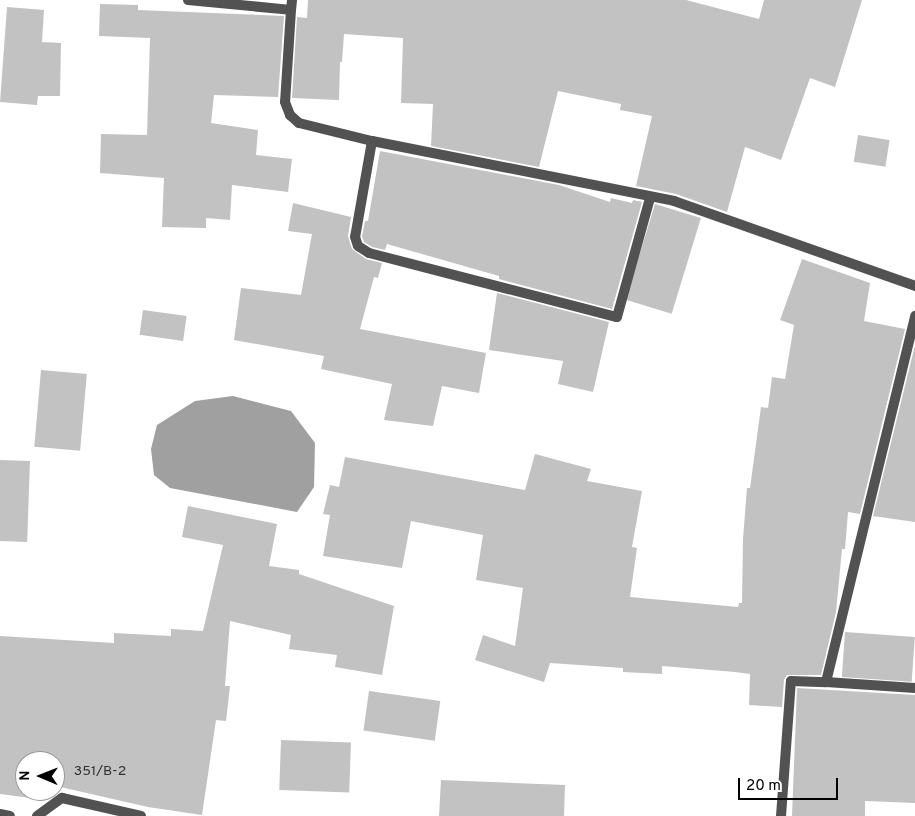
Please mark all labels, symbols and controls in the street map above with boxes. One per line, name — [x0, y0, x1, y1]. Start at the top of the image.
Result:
north arrow — [15, 751, 65, 801]
house number: 351/B-2 — [74, 764, 126, 780]
scale bar — [740, 768, 840, 800]
text: N — [17, 771, 34, 781]
text: 20 m — [746, 777, 781, 796]

